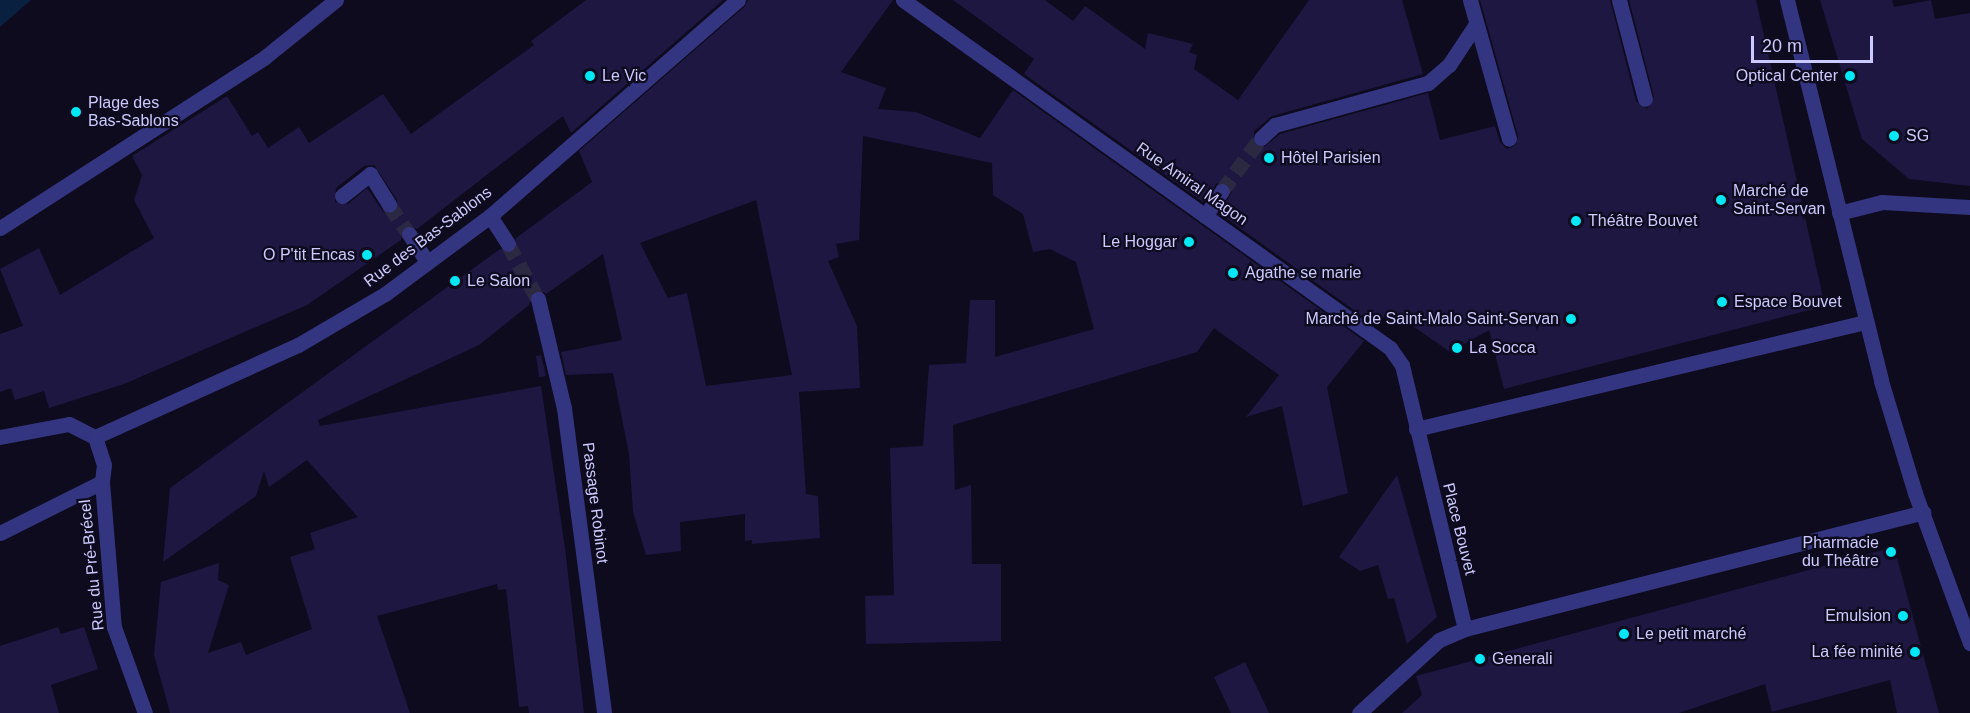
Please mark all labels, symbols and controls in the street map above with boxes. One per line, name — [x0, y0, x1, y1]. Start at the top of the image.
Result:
scale bar — [1754, 24, 1876, 62]
text: 20 m — [1762, 36, 1802, 56]
place label: Le Vic — [602, 66, 646, 86]
place label: Optical Center — [1736, 66, 1838, 86]
marker: Le Vic — [583, 69, 597, 83]
marker: Optical Center — [1843, 69, 1857, 83]
place label: Plage des Bas-Sablons — [88, 93, 179, 131]
marker: Plage des Bas-Sablons — [69, 105, 83, 119]
place label: SG — [1906, 126, 1929, 146]
marker: SG — [1887, 129, 1901, 143]
street label: Rue Amiral Magon — [1132, 138, 1252, 230]
place label: Hôtel Parisien — [1281, 148, 1381, 168]
marker: Hôtel Parisien — [1262, 151, 1276, 165]
place label: Marché de Saint-Servan — [1733, 181, 1825, 219]
street label: Rue des Bas-Sablons — [360, 183, 496, 291]
marker: Marché de Saint-Servan — [1714, 193, 1728, 207]
place label: Théâtre Bouvet — [1588, 211, 1697, 231]
marker: Théâtre Bouvet — [1569, 214, 1583, 228]
place label: Le Hoggar — [1102, 232, 1177, 252]
marker: Le Hoggar — [1182, 235, 1196, 249]
place label: O P'tit Encas — [263, 245, 355, 265]
marker: O P'tit Encas — [360, 248, 374, 262]
place label: Agathe se marie — [1245, 263, 1362, 283]
marker: Agathe se marie — [1226, 266, 1240, 280]
place label: Le Salon — [467, 271, 530, 291]
marker: Le Salon — [448, 274, 462, 288]
place label: Espace Bouvet — [1734, 292, 1842, 312]
marker: Espace Bouvet — [1715, 295, 1729, 309]
place label: Marché de Saint-Malo Saint-Servan — [1306, 309, 1559, 329]
marker: Marché de Saint-Malo Saint-Servan — [1564, 312, 1578, 326]
place label: La Socca — [1469, 338, 1536, 358]
marker: La Socca — [1450, 341, 1464, 355]
street label: Passage Robinot — [578, 441, 612, 565]
street label: Place Bouvet — [1438, 481, 1480, 577]
street label: Rue du Pré-Brécel — [76, 499, 108, 631]
place label: Pharmacie du Théâtre — [1802, 533, 1879, 571]
marker: Pharmacie du Théâtre — [1884, 545, 1898, 559]
place label: Emulsion — [1825, 606, 1891, 626]
marker: Emulsion — [1896, 609, 1910, 623]
place label: Le petit marché — [1636, 624, 1746, 644]
marker: Le petit marché — [1617, 627, 1631, 641]
place label: La fée minité — [1811, 642, 1903, 662]
marker: La fée minité — [1908, 645, 1922, 659]
place label: Generali — [1492, 649, 1552, 669]
marker: Generali — [1473, 652, 1487, 666]

